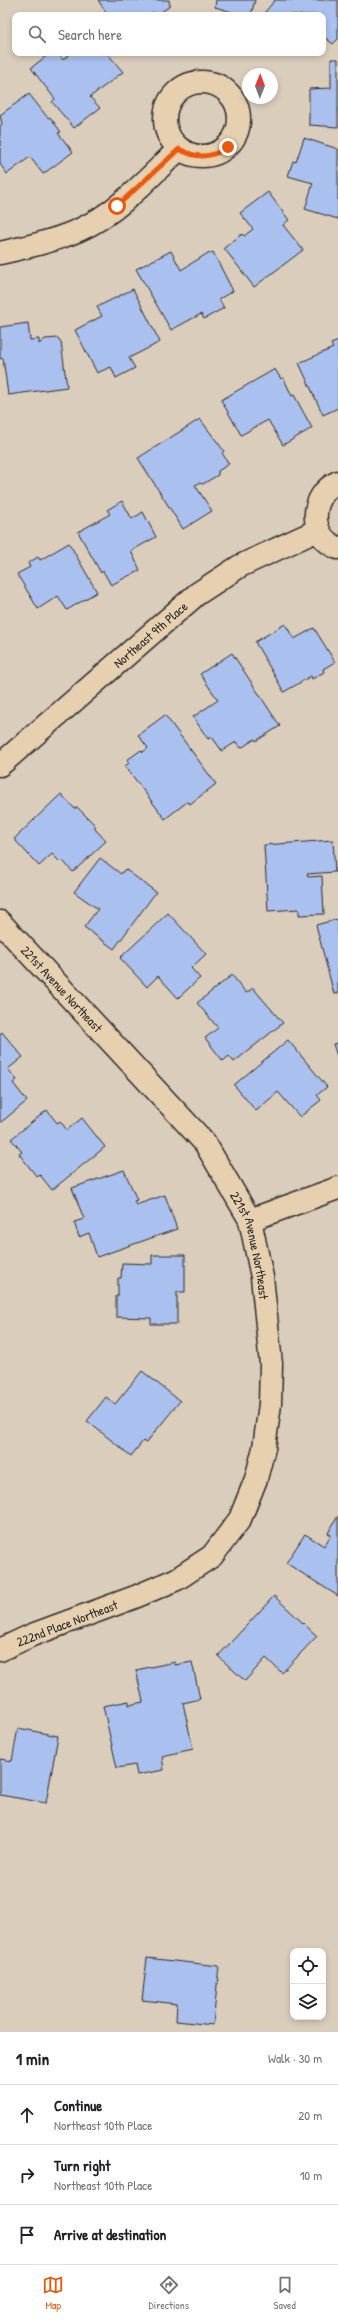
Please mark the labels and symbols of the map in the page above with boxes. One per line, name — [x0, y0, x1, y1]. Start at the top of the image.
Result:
north arrow — [242, 68, 278, 104]
route end — [219, 138, 237, 156]
route start — [108, 197, 126, 215]
street label: Northeast 9th Place — [109, 597, 191, 672]
street label: 221st Avenue Northeast — [17, 941, 107, 1036]
street label: 221st Avenue Northeast — [226, 1188, 273, 1301]
street label: 222nd Place Northeast — [14, 1595, 121, 1651]

